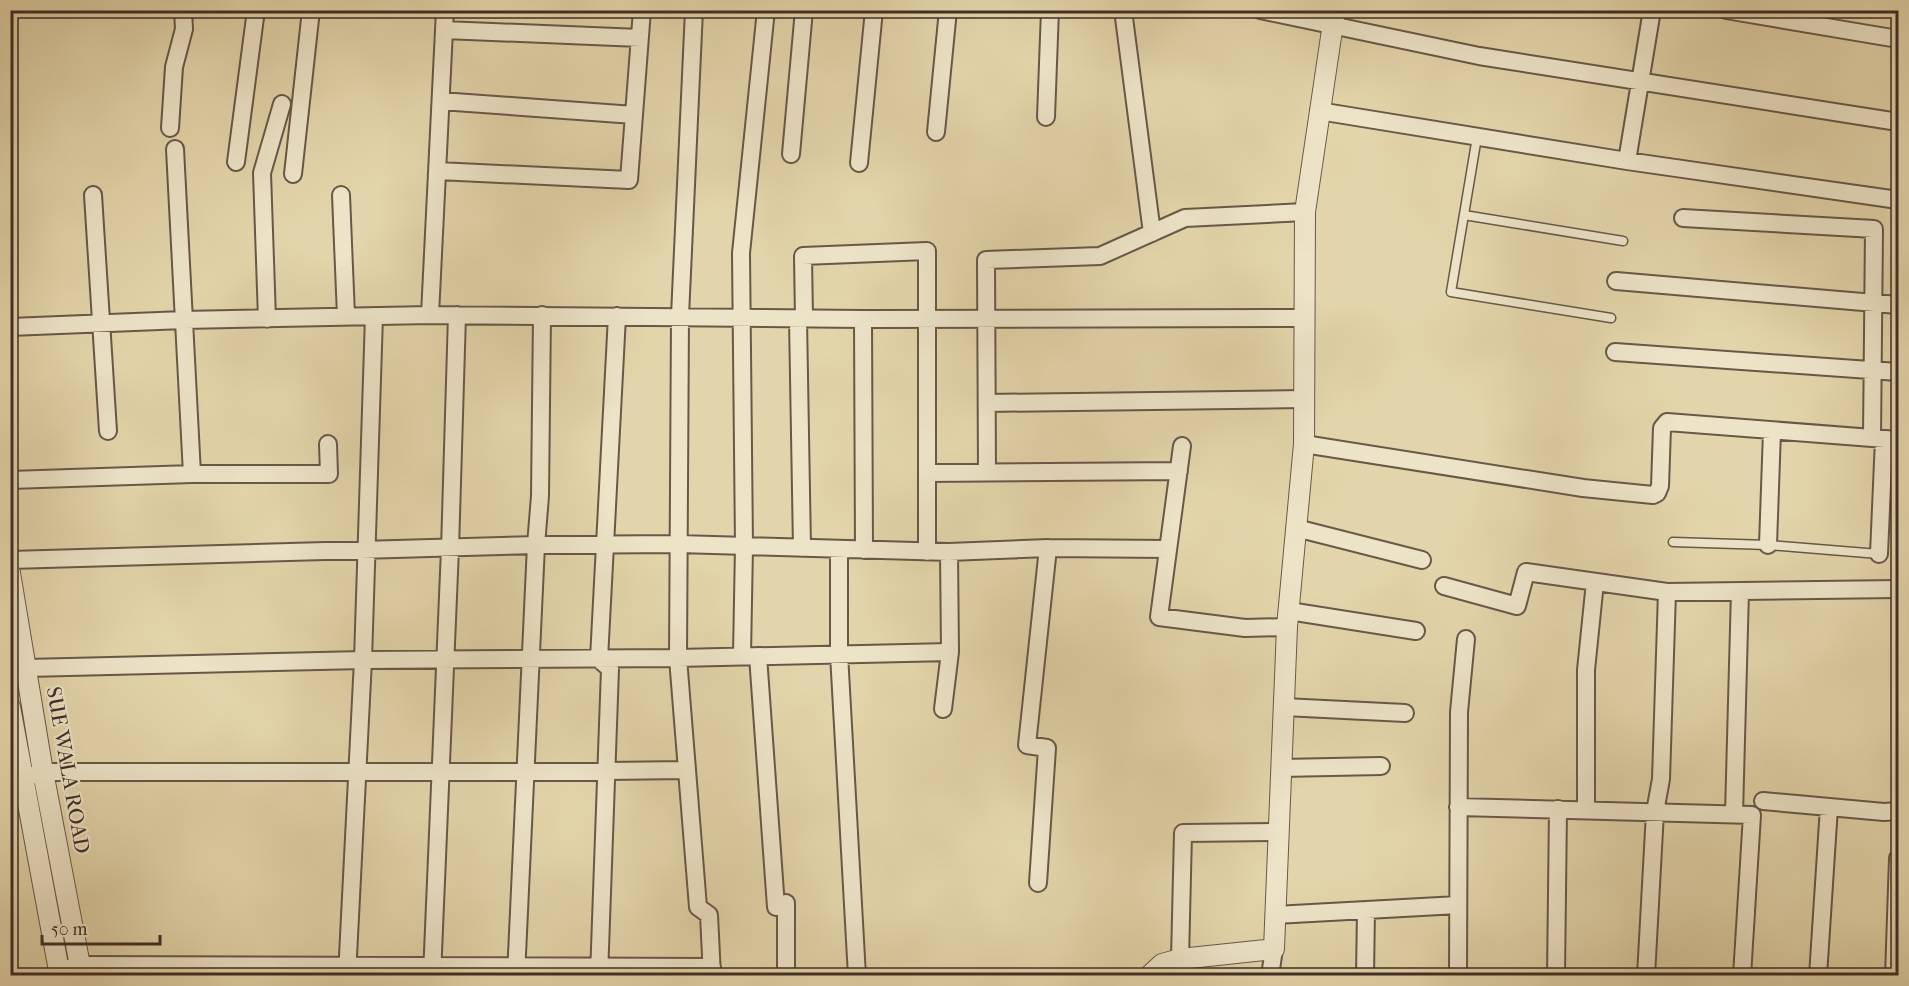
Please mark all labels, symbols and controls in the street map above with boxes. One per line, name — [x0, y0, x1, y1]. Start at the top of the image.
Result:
street label: SUE WALA ROAD — [42, 685, 94, 855]
scale bar — [42, 908, 160, 946]
text: 50 m — [51, 919, 88, 940]

